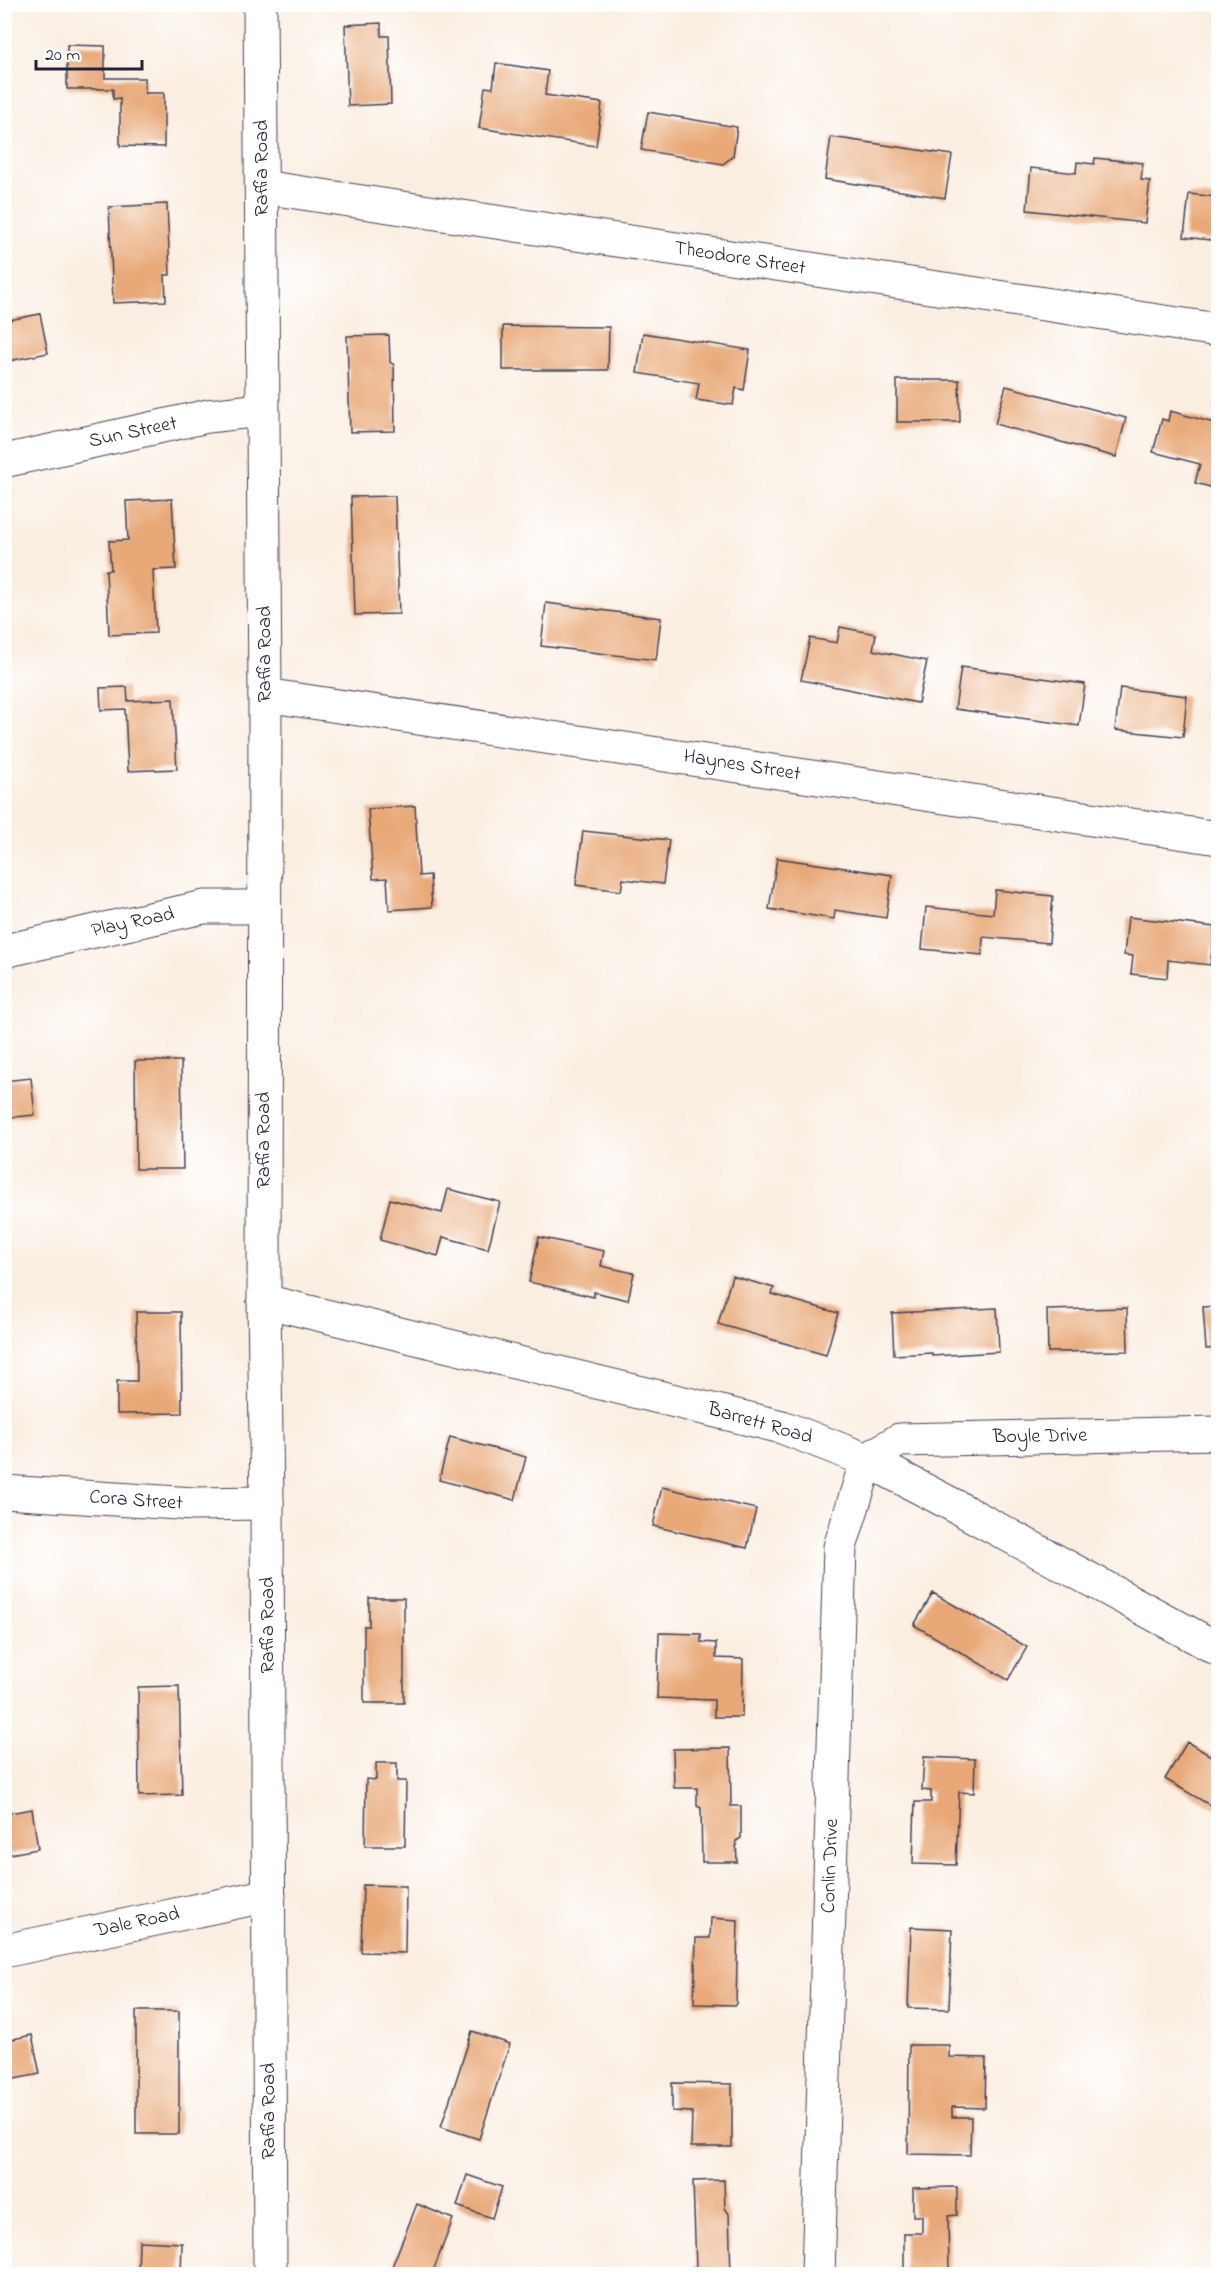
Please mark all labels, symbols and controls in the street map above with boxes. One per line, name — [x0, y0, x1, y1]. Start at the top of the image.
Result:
scale bar — [36, 33, 142, 71]
text: 20 m — [45, 43, 80, 69]
street label: Raffia Road — [248, 120, 277, 216]
street label: Theodore Street — [672, 234, 808, 284]
street label: Sun Street — [86, 409, 180, 456]
street label: Raffia Road — [251, 606, 280, 702]
street label: Haynes Street — [681, 742, 803, 790]
street label: Play Road — [89, 900, 177, 946]
street label: Raffia Road — [250, 1092, 279, 1188]
street label: Barrett Road — [703, 1395, 816, 1453]
street label: Boyle Drive — [992, 1422, 1087, 1452]
street label: Cora Street — [88, 1483, 184, 1519]
street label: Raffia Road — [254, 1577, 283, 1673]
street label: Conlin Drive — [815, 1818, 847, 1914]
street label: Dale Road — [91, 1900, 182, 1946]
street label: Raffia Road — [255, 2063, 284, 2159]

